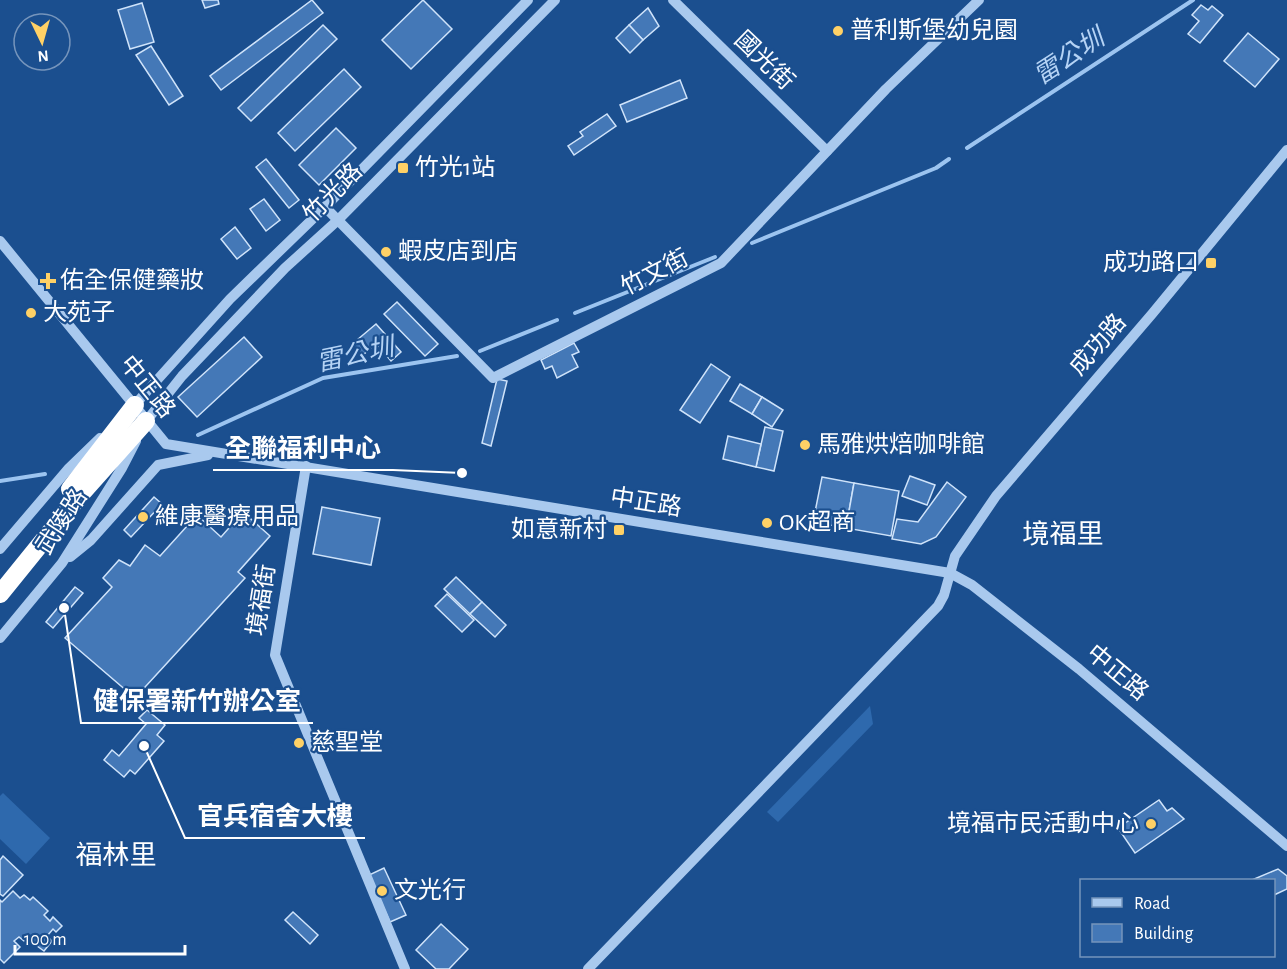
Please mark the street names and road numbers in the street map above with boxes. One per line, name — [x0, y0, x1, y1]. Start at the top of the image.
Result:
street label: 國光街 — [730, 26, 800, 95]
street label: 竹光路 — [298, 158, 367, 227]
street label: 竹文街 — [617, 244, 693, 300]
street label: 成功路 — [1064, 309, 1131, 380]
street label: 中正路 — [115, 350, 181, 423]
street label: 武陵路 — [31, 484, 92, 559]
street label: 中正路 — [609, 484, 684, 520]
street label: 境福街 — [243, 562, 279, 637]
street label: 中正路 — [1082, 639, 1154, 705]

